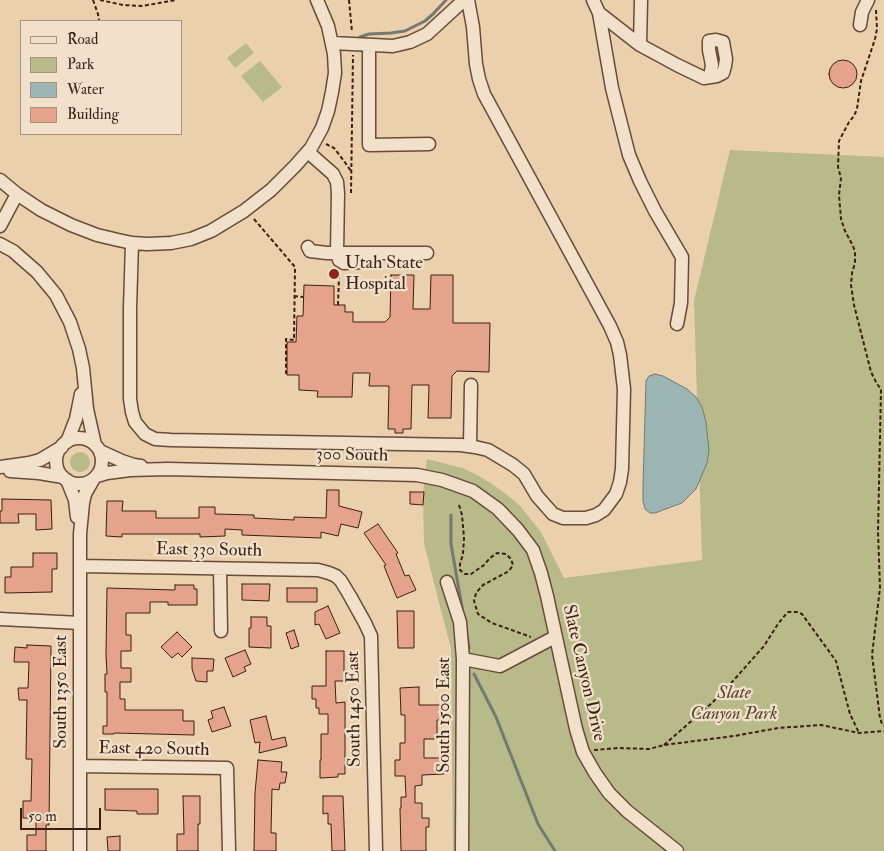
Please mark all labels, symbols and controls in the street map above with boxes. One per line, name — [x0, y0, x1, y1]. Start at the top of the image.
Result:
legend — [20, 20, 182, 135]
text: Road — [67, 30, 98, 49]
text: Park — [67, 55, 94, 74]
text: Water — [67, 80, 104, 99]
text: Building — [67, 105, 119, 124]
place label: Utah State Hospital — [345, 253, 423, 296]
marker: Utah State Hospital — [327, 267, 341, 281]
street label: 300 South — [316, 445, 388, 467]
street label: East 330 South — [156, 539, 262, 563]
street label: Slate Canyon Drive — [557, 603, 609, 743]
street label: South 1350 East — [51, 635, 73, 749]
street label: South 1450 East — [343, 651, 367, 767]
street label: South 1500 East — [434, 657, 456, 773]
park label: Slate Canyon Park — [691, 683, 777, 726]
street label: East 420 South — [98, 738, 210, 762]
scale bar — [22, 798, 104, 830]
text: 50 m — [28, 807, 57, 826]

